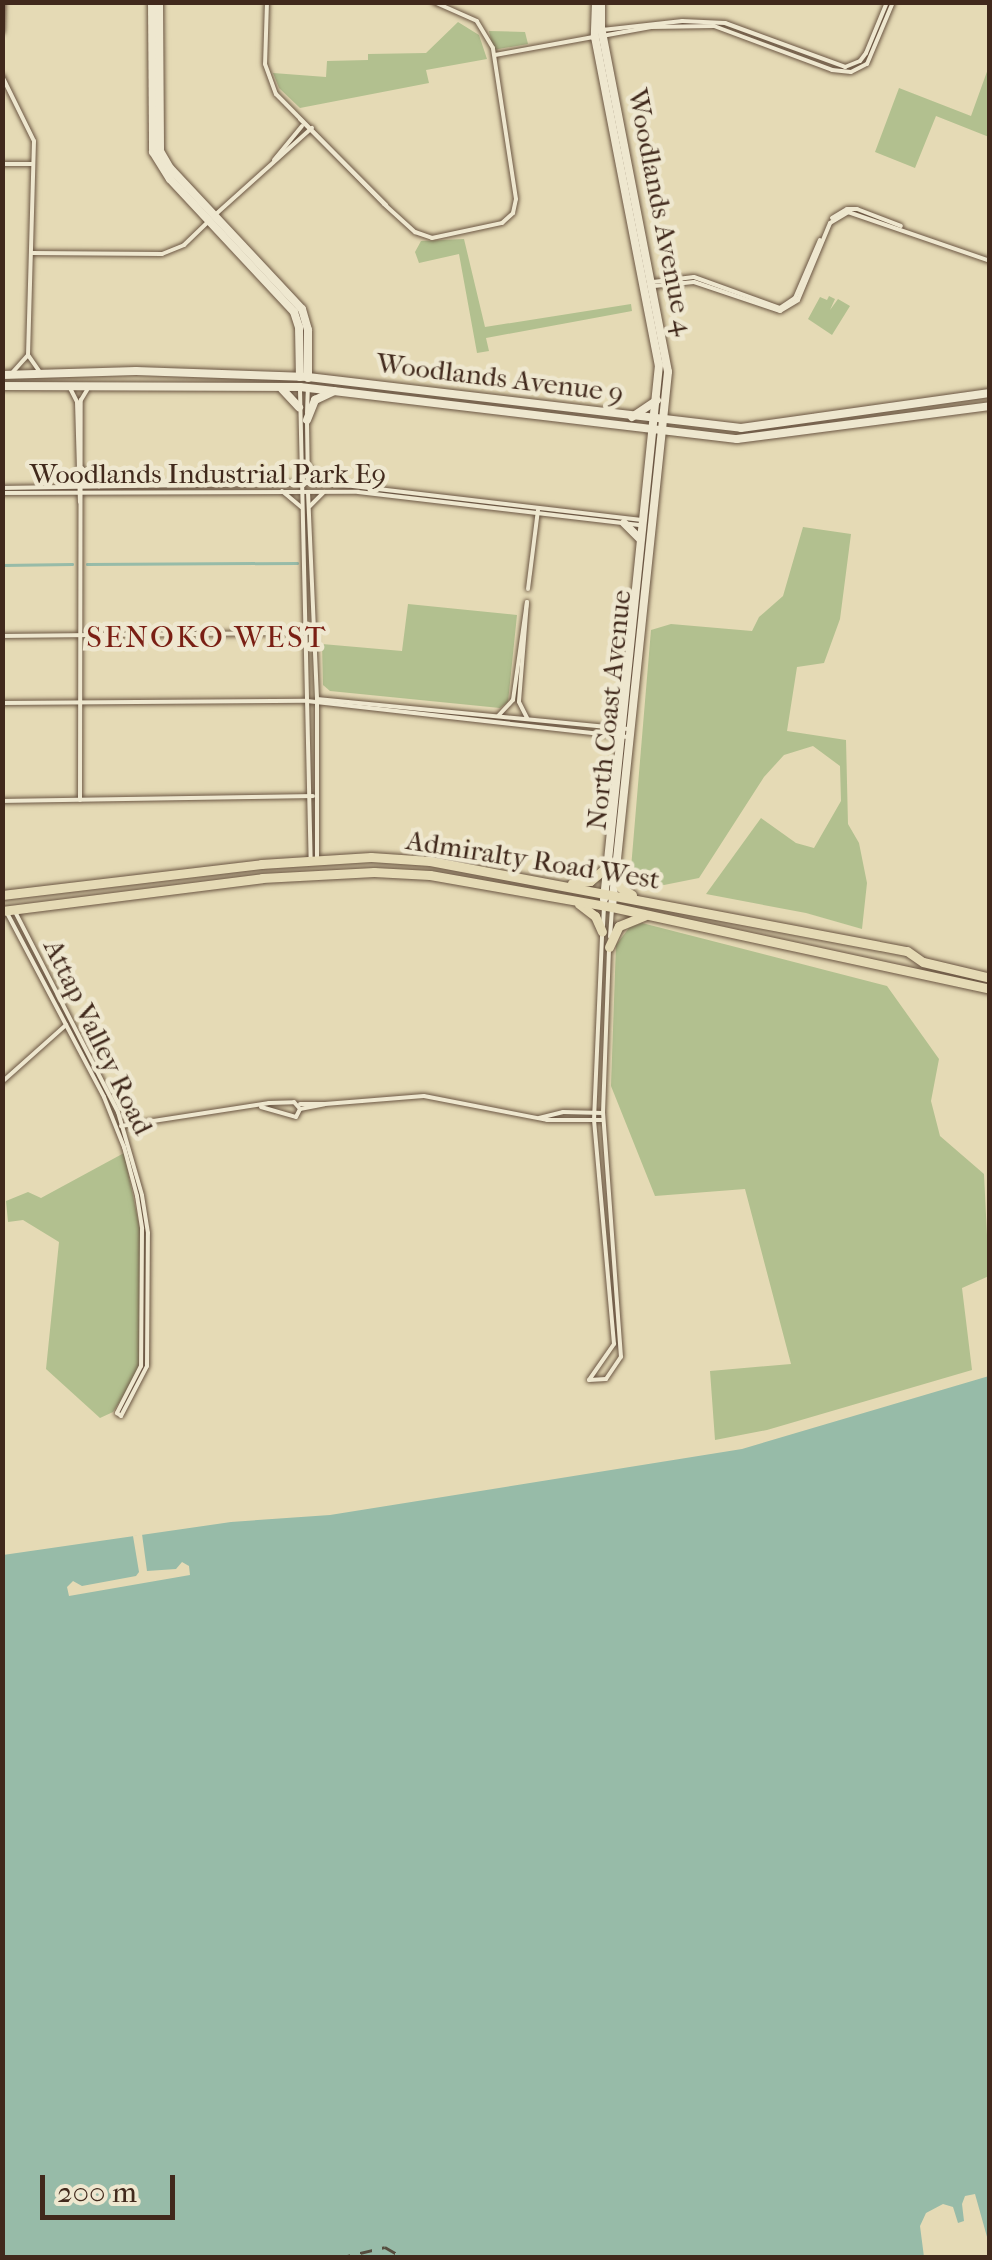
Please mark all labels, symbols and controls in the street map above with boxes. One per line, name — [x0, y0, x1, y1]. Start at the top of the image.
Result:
street label: Woodlands Avenue 4 — [621, 86, 701, 338]
street label: Woodlands Avenue 9 — [375, 346, 625, 410]
street label: Woodlands Industrial Park E9 — [30, 457, 386, 491]
street label: North Coast Avenue — [580, 588, 638, 832]
district label: SENOKO WEST — [86, 620, 328, 656]
street label: Admiralty Road West — [404, 823, 662, 897]
street label: Attap Valley Road — [36, 934, 160, 1140]
scale bar — [45, 2155, 180, 2217]
text: 200 m — [57, 2175, 137, 2210]

